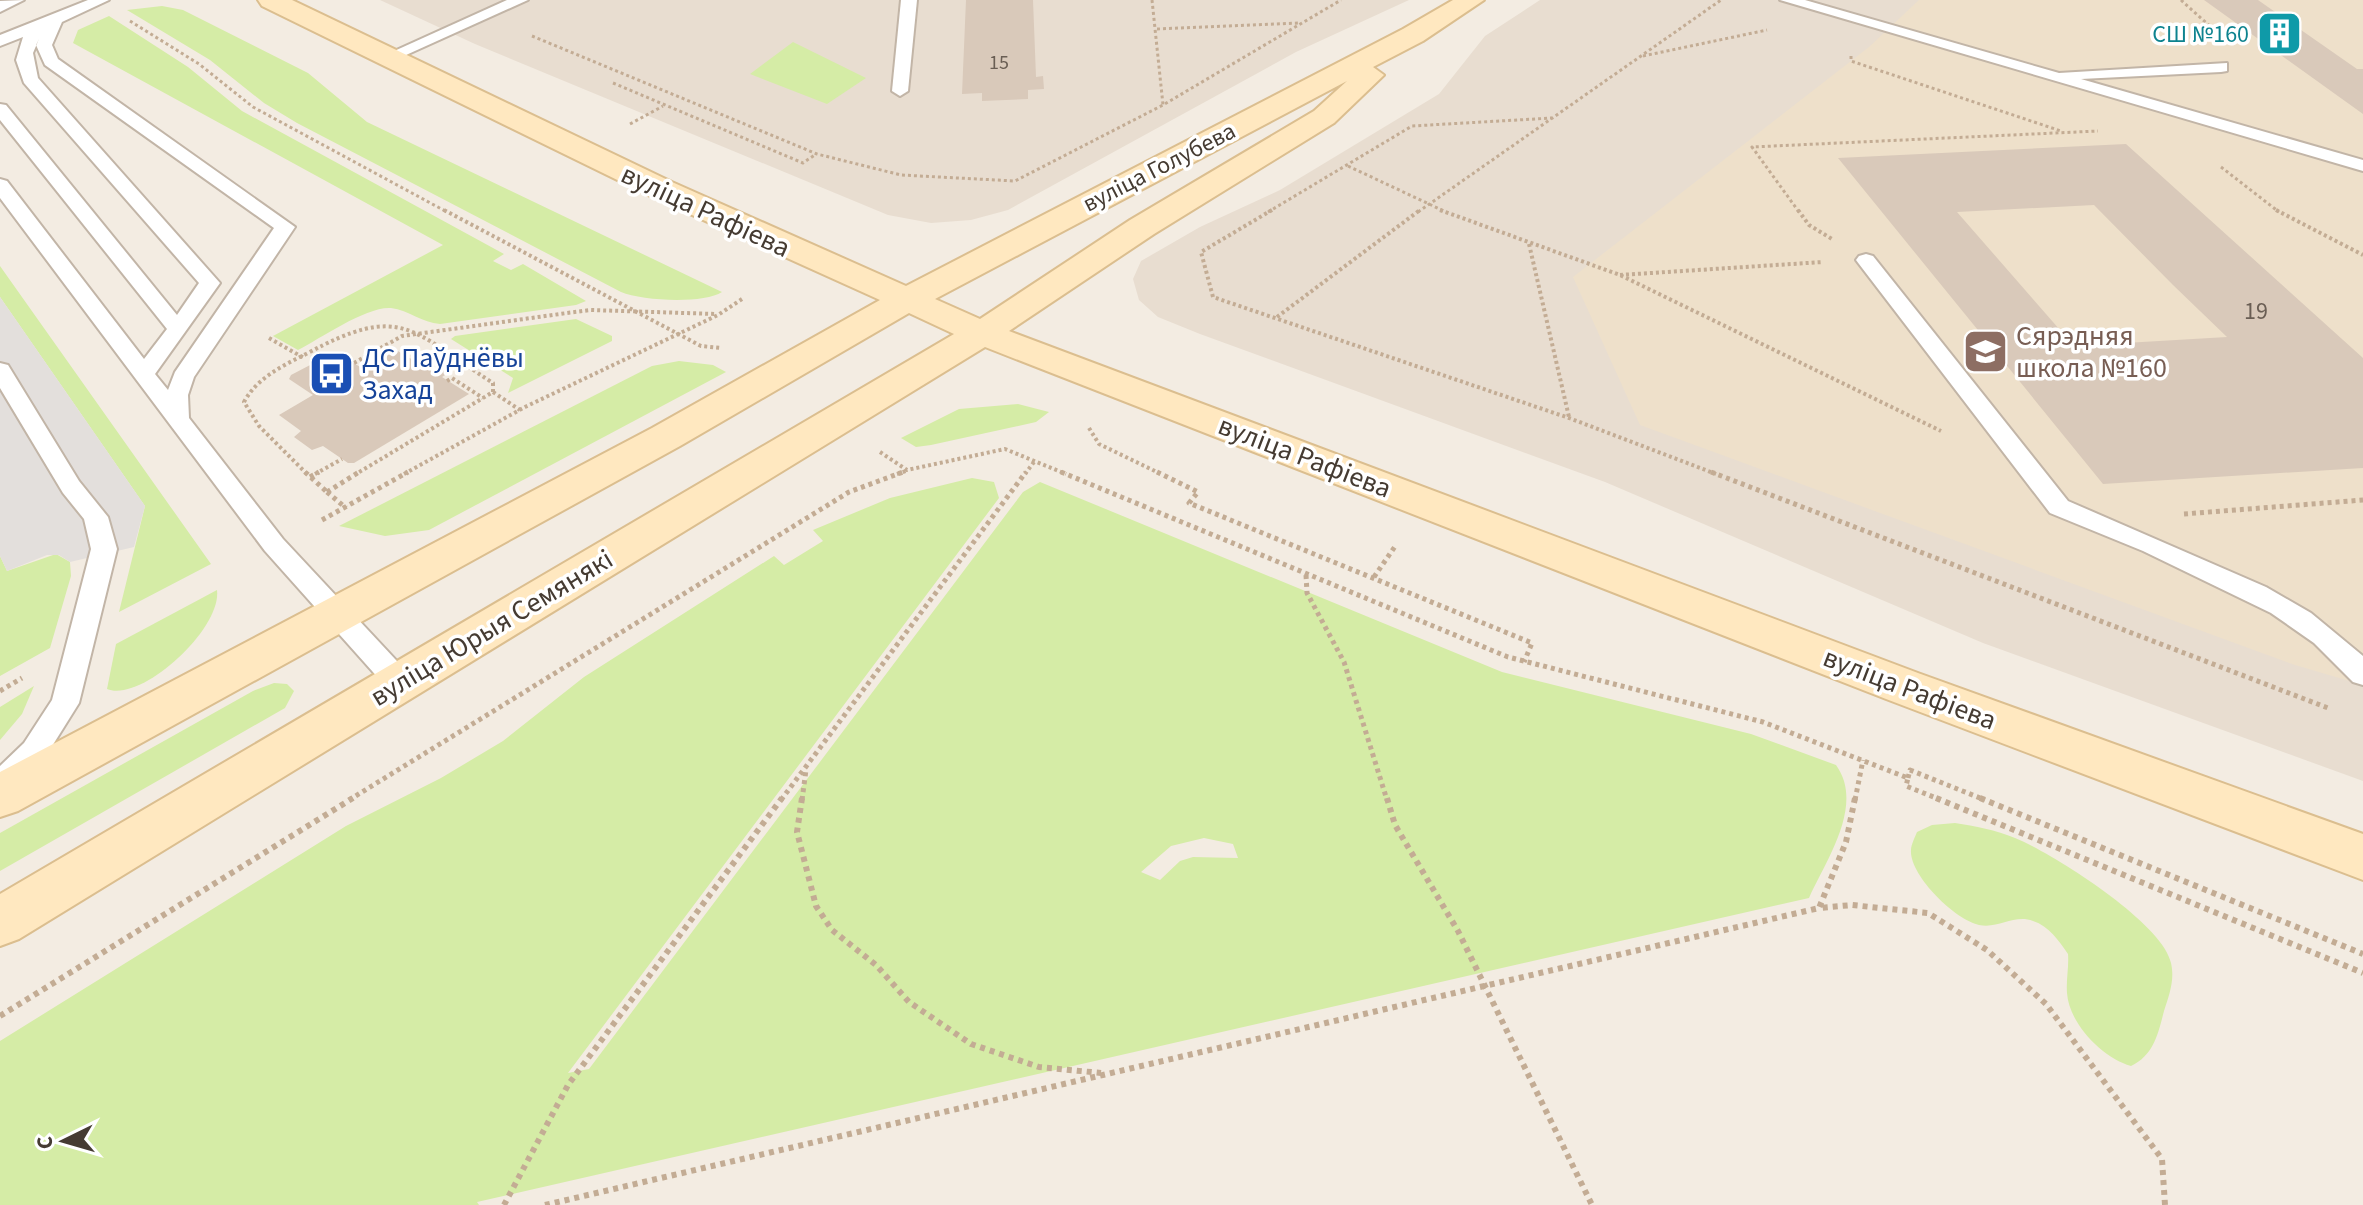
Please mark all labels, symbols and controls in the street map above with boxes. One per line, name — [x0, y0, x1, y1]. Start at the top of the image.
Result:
building icon: СШ №160 — [2256, 10, 2304, 58]
place label: СШ №160 — [2152, 17, 2249, 52]
house number: 15 — [989, 49, 1009, 77]
street label: вуліца Голубева — [1077, 114, 1242, 221]
street label: вуліца Рафіева — [614, 154, 797, 268]
house number: 19 — [2244, 294, 2268, 329]
place label: Сярэдняя школа №160 — [2016, 316, 2167, 388]
school or university icon: Сярэдняя школа №160 — [1961, 327, 2009, 375]
place label: ДС Паўднёвы Захад — [362, 338, 524, 410]
bus stop icon: ДС Паўднёвы Захад — [307, 349, 355, 397]
street label: вуліца Рафіева — [1212, 406, 1397, 508]
street label: вуліца Юрыя Семянякі — [363, 539, 621, 716]
street label: вуліца Рафіева — [1817, 638, 2002, 740]
north arrow — [24, 1101, 104, 1181]
text: С — [29, 1135, 62, 1150]

